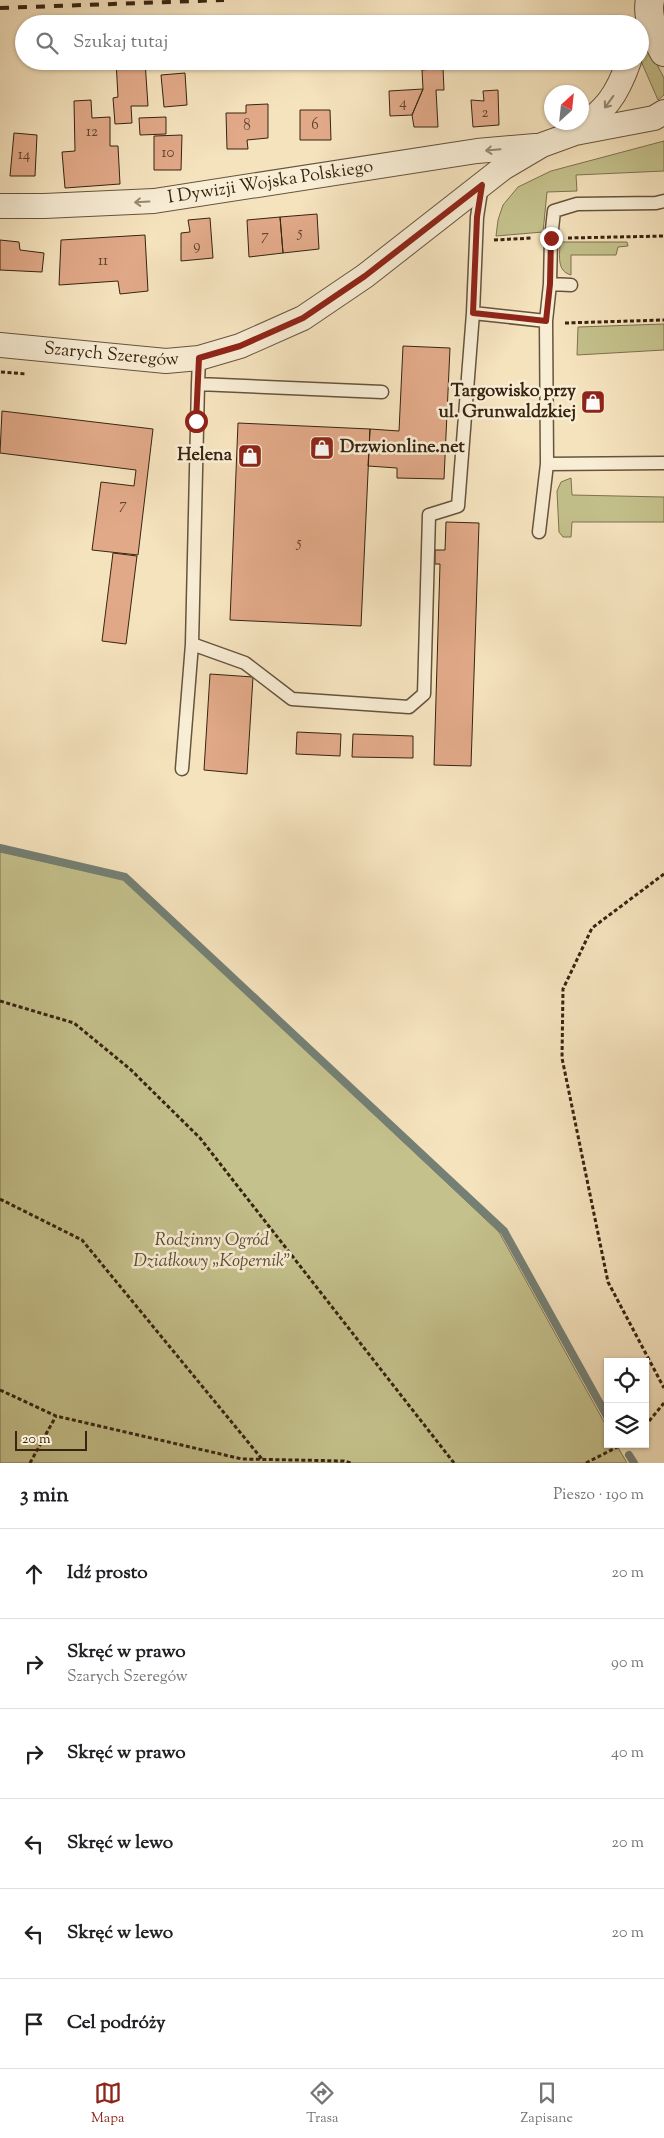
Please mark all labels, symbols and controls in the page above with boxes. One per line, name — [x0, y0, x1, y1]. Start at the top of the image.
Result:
search box — [15, 15, 649, 70]
icon: search — [33, 29, 61, 57]
text: Szukaj tutaj — [73, 29, 168, 56]
north arrow — [544, 85, 589, 130]
house number: 4 — [399, 93, 407, 114]
one-way arrow — [604, 95, 614, 109]
house number: 2 — [481, 103, 489, 124]
house number: 6 — [311, 115, 319, 136]
house number: 8 — [243, 116, 251, 137]
house number: 12 — [86, 122, 98, 143]
house number: 10 — [162, 143, 175, 164]
house number: 14 — [18, 145, 31, 166]
one-way arrow — [485, 145, 501, 155]
street label: I Dywizji Wojska Polskiego — [166, 154, 375, 212]
one-way arrow — [134, 197, 150, 206]
house number: 5 — [296, 223, 303, 244]
house number: 7 — [261, 226, 269, 247]
route end — [540, 227, 563, 250]
house number: 9 — [193, 236, 201, 257]
house number: 11 — [98, 251, 108, 272]
street label: Szarych Szeregów — [43, 336, 181, 374]
place label: Targowisko przy ul. Grunwaldzkiej — [439, 379, 576, 426]
shop icon: Targowisko przy ul. Grunwaldzkiej — [580, 389, 606, 415]
route start — [185, 410, 208, 433]
shop icon: Drzwionline.net — [309, 435, 335, 461]
place label: Drzwionline.net — [340, 435, 466, 461]
place label: Helena — [177, 443, 233, 469]
shop icon: Helena — [237, 443, 263, 469]
house number: 7 — [119, 495, 127, 516]
house number: 5 — [295, 533, 302, 554]
park label: Rodzinny Ogród Działkowy „Kopernik” — [133, 1228, 291, 1275]
map controls — [604, 1358, 649, 1448]
button: locate — [604, 1358, 649, 1403]
button: layers — [604, 1403, 649, 1448]
scale bar — [15, 1428, 88, 1451]
text: 20 m — [22, 1430, 51, 1450]
text: 3 min — [20, 1481, 69, 1511]
text: Pieszo · 190 m — [553, 1484, 644, 1507]
icon: ahead — [20, 1560, 48, 1588]
text: Idź prosto — [67, 1560, 148, 1587]
text: 20 m — [611, 1562, 644, 1585]
text: Skręć w prawo — [67, 1639, 186, 1666]
icon: right — [20, 1650, 48, 1678]
text: 90 m — [611, 1652, 644, 1675]
text: Szarych Szeregów — [67, 1666, 188, 1689]
icon: right — [20, 1740, 48, 1768]
text: Skręć w prawo — [67, 1740, 186, 1767]
text: 40 m — [611, 1742, 644, 1765]
icon: left — [20, 1830, 48, 1858]
text: Skręć w lewo — [67, 1830, 173, 1857]
text: 20 m — [611, 1832, 644, 1855]
icon: left — [20, 1920, 48, 1948]
text: Skręć w lewo — [67, 1920, 173, 1947]
text: 20 m — [611, 1922, 644, 1945]
icon: arrive — [20, 2010, 48, 2038]
text: Cel podróży — [67, 2010, 166, 2037]
tab: Mapa — [91, 2079, 124, 2129]
tab: Trasa — [306, 2079, 339, 2129]
tab: Zapisane — [520, 2079, 573, 2129]

